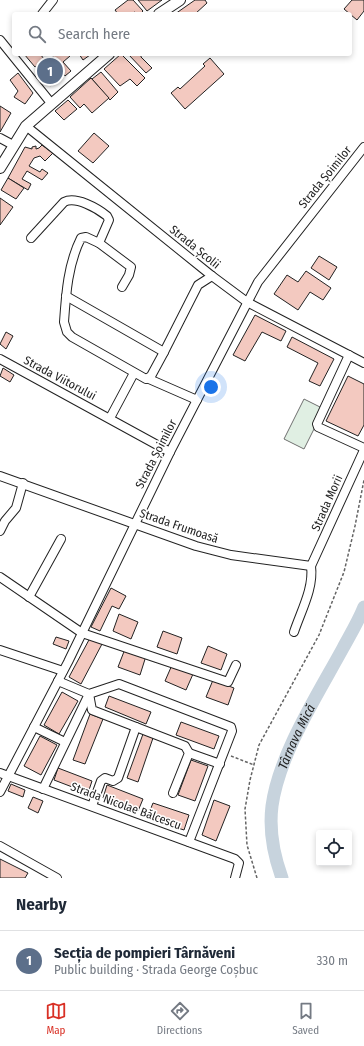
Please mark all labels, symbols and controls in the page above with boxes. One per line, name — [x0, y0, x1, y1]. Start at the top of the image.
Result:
search box — [12, 12, 352, 56]
icon: search — [26, 23, 48, 45]
text: Search here — [58, 25, 130, 43]
pin: 1 — [37, 56, 63, 86]
street label: Strada Șoimilor — [296, 142, 356, 212]
street label: Strada Școlii — [166, 222, 223, 272]
street label: Strada Viitorului — [21, 353, 99, 403]
your location — [201, 377, 221, 397]
street label: Strada Șoimilor — [133, 416, 181, 491]
street label: Strada Morii — [308, 473, 346, 533]
street label: Strada Frumoasă — [138, 506, 220, 546]
water label: Târnava Mică — [274, 701, 318, 771]
street label: Strada Nicolae Bălcescu — [69, 779, 183, 833]
map controls — [316, 830, 352, 866]
button: locate — [316, 830, 352, 866]
text: Nearby — [16, 894, 67, 915]
text: Secția de pompieri Târnăveni — [54, 944, 235, 962]
text: 1 — [26, 953, 32, 968]
text: 330 m — [316, 953, 348, 968]
text: Public building · Strada George Coșbuc — [54, 962, 258, 977]
tab: Map — [45, 1000, 67, 1037]
tab: Directions — [157, 1000, 202, 1037]
tab: Saved — [292, 1000, 319, 1037]

